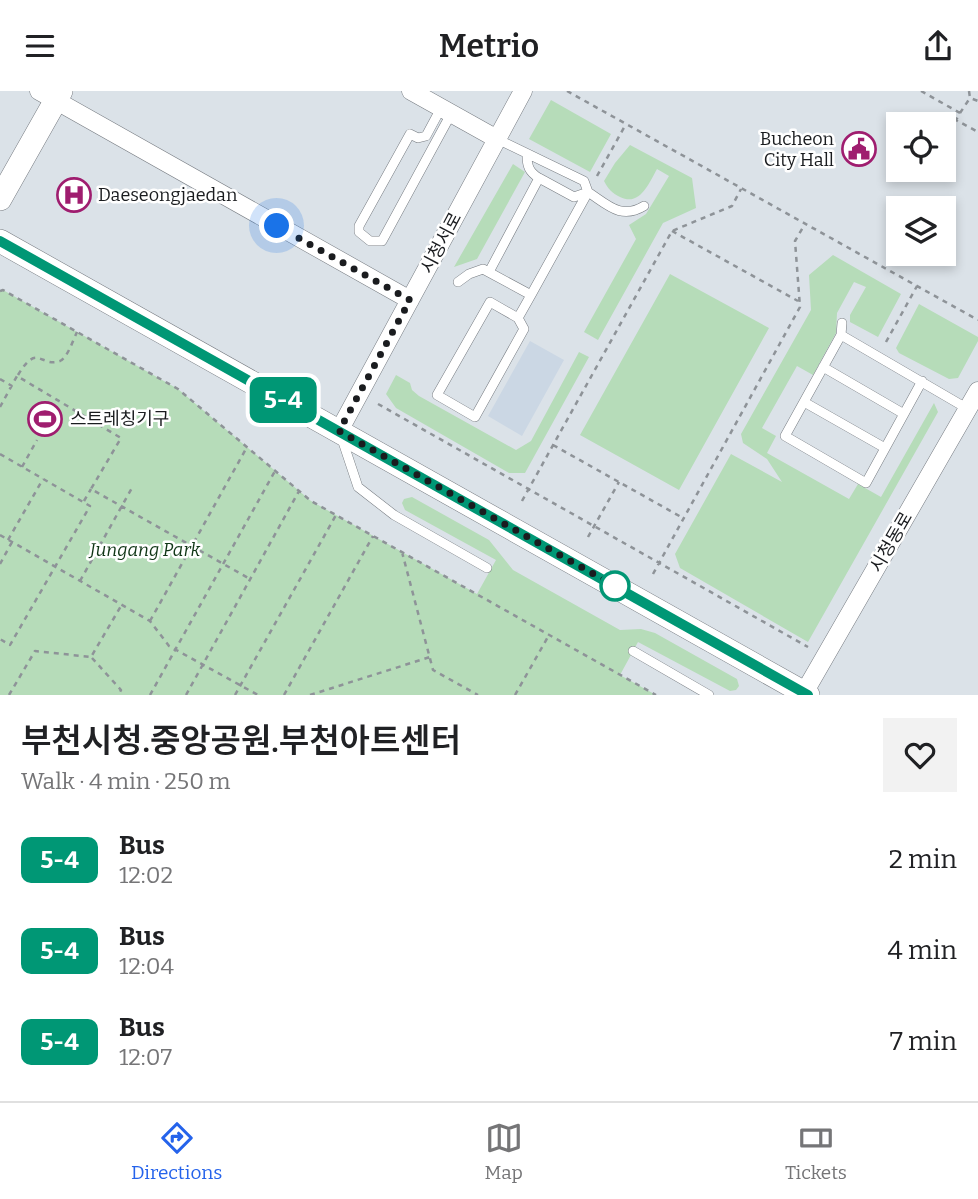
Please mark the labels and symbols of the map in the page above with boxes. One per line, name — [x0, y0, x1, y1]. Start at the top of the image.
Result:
place label: Bucheon City Hall — [760, 128, 835, 171]
public building icon: Bucheon City Hall — [840, 130, 878, 168]
hospital icon: Daeseongjaedan — [55, 176, 93, 214]
place label: Daeseongjaedan — [98, 184, 238, 206]
your location — [259, 208, 294, 243]
street label: 시청서로 — [416, 209, 466, 277]
line badge: 5-4 — [243, 377, 323, 423]
sports icon: 스트레칭기구 — [26, 400, 64, 438]
place label: 스트레칭기구 — [70, 408, 169, 430]
street label: 시청동로 — [865, 508, 917, 576]
park label: Jungang Park — [88, 539, 201, 561]
unlabelled marker — [600, 571, 630, 601]

